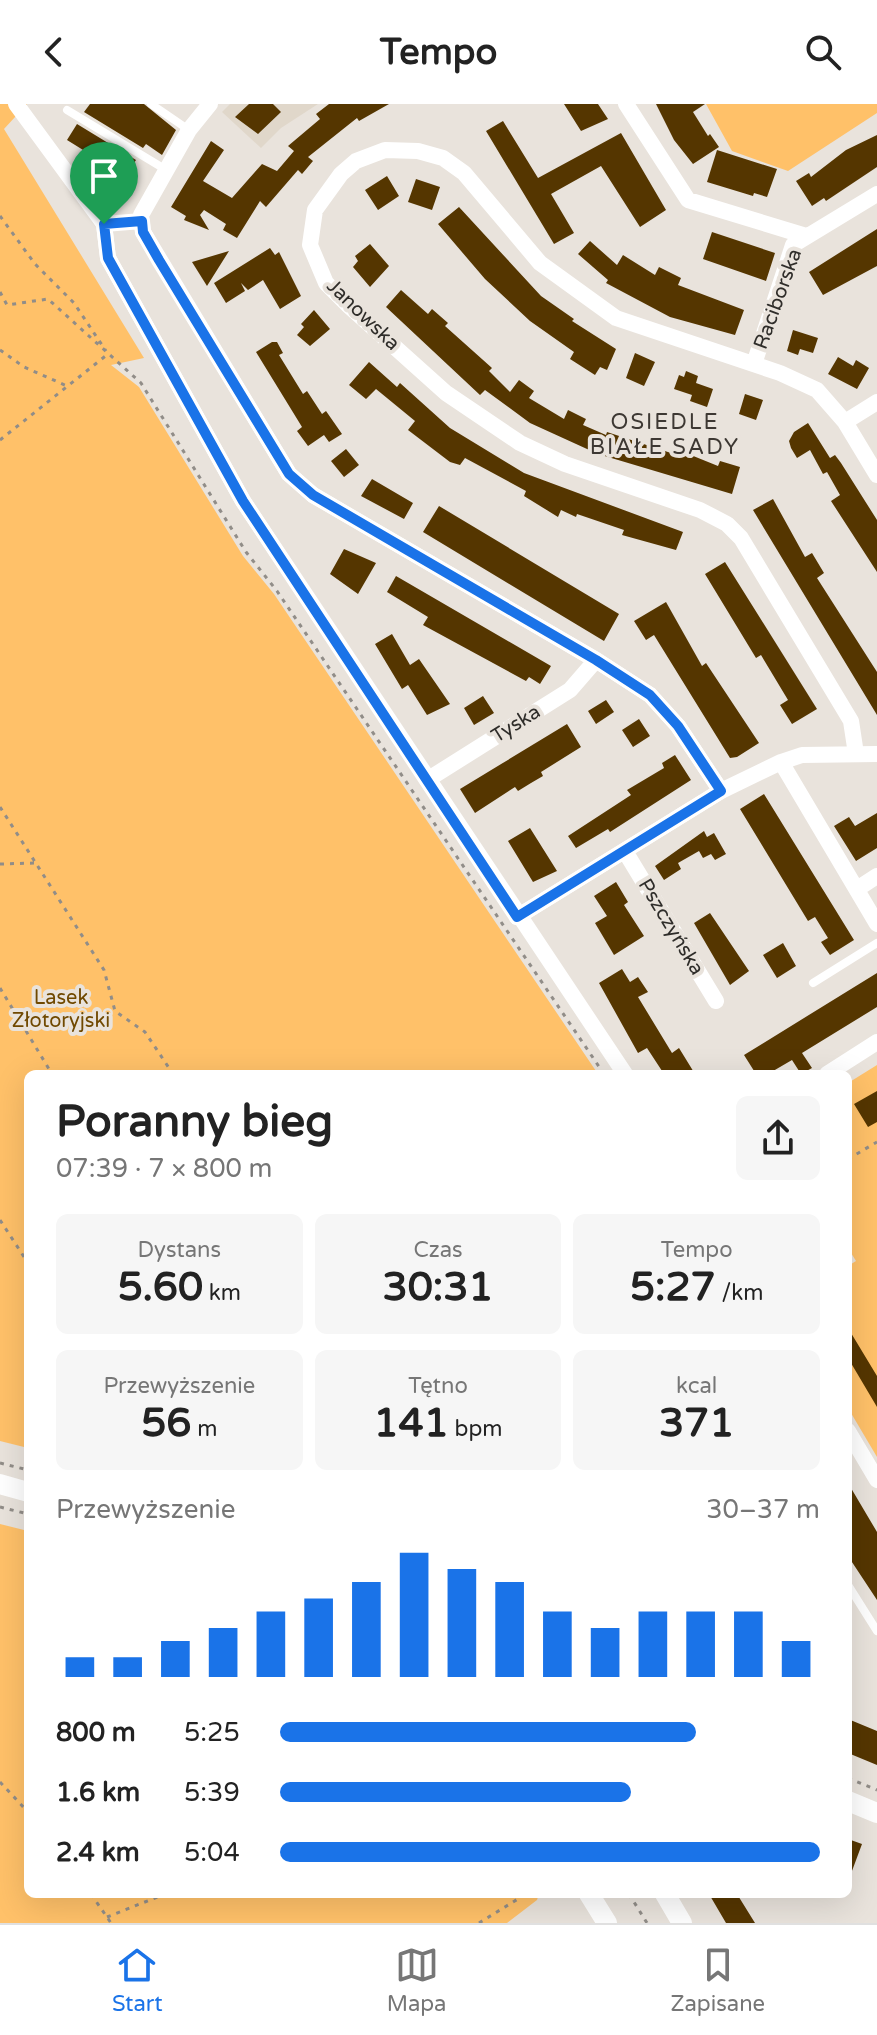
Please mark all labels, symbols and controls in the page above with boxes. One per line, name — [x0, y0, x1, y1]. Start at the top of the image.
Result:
icon: back — [32, 30, 76, 74]
icon: search — [801, 30, 845, 74]
text: Tempo — [380, 31, 497, 74]
pin — [70, 142, 138, 224]
icon: arrive — [82, 154, 126, 198]
street label: Raciborska — [749, 246, 807, 352]
street label: Janowska — [322, 274, 404, 356]
district label: OSIEDLE BIAŁE SADY — [590, 409, 740, 460]
street label: Tyska — [487, 700, 545, 748]
street label: Pszczyńska — [633, 875, 709, 979]
park label: Lasek Złotoryjski — [12, 986, 110, 1033]
text: Poranny bieg — [56, 1096, 333, 1149]
button: share — [736, 1096, 820, 1180]
text: 07:39 · 7 × 800 m — [56, 1153, 272, 1184]
text: Dystans — [138, 1237, 221, 1263]
text: Czas — [413, 1237, 463, 1263]
text: Tempo — [661, 1237, 733, 1263]
text: 5.60 — [118, 1263, 203, 1311]
text: 30:31 — [383, 1263, 493, 1311]
text: 5:27 — [630, 1263, 716, 1311]
text: km — [203, 1280, 241, 1306]
text: /km — [716, 1280, 763, 1306]
text: Przewyższenie — [103, 1373, 255, 1399]
text: Tętno — [408, 1373, 468, 1399]
text: kcal — [676, 1373, 717, 1399]
text: 56 — [141, 1399, 191, 1447]
text: 141 — [373, 1399, 449, 1447]
text: 371 — [659, 1399, 734, 1447]
text: m — [191, 1416, 217, 1442]
text: bpm — [449, 1416, 503, 1442]
text: Przewyższenie — [56, 1494, 235, 1525]
text: 30–37 m — [706, 1494, 820, 1525]
text: 800 m — [56, 1717, 136, 1748]
text: 5:25 — [184, 1717, 240, 1748]
text: 1.6 km — [56, 1777, 140, 1808]
text: 5:39 — [184, 1777, 240, 1808]
text: 2.4 km — [56, 1837, 140, 1868]
text: 5:04 — [184, 1837, 240, 1868]
tab: Start — [112, 1943, 163, 2017]
tab: Mapa — [387, 1943, 447, 2017]
tab: Zapisane — [670, 1943, 765, 2017]

